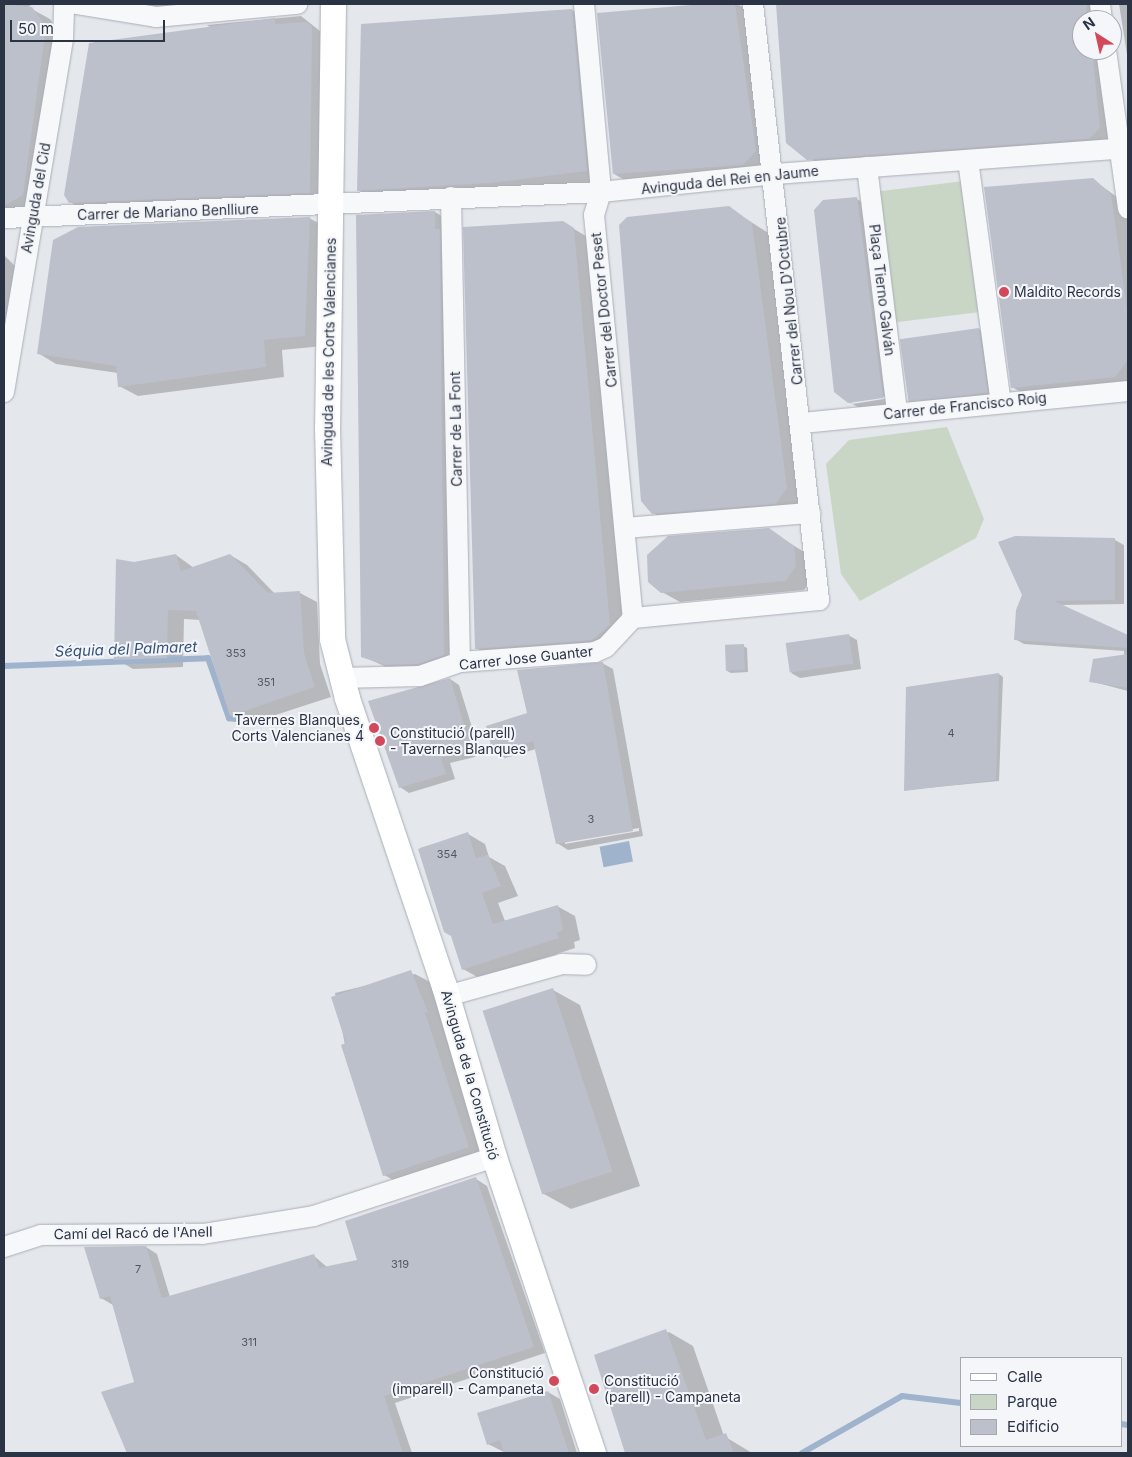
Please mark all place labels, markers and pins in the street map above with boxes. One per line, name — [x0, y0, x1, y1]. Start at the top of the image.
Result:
place label: Maldito Records — [1014, 284, 1121, 300]
marker: Maldito Records — [998, 286, 1010, 298]
place label: Tavernes Blanques, Corts Valencianes 4 — [231, 712, 364, 744]
marker: Tavernes Blanques, Corts Valencianes 4 — [368, 722, 380, 734]
place label: Constitució (parell) - Tavernes Blanques — [390, 725, 526, 758]
marker: Constitució (parell) - Tavernes Blanques — [374, 735, 386, 747]
place label: Constitució (imparell) - Campaneta — [391, 1365, 544, 1398]
place label: Constitució (parell) - Campaneta — [604, 1373, 741, 1405]
marker: Constitució (imparell) - Campaneta — [548, 1375, 560, 1387]
marker: Constitució (parell) - Campaneta — [588, 1383, 600, 1395]

